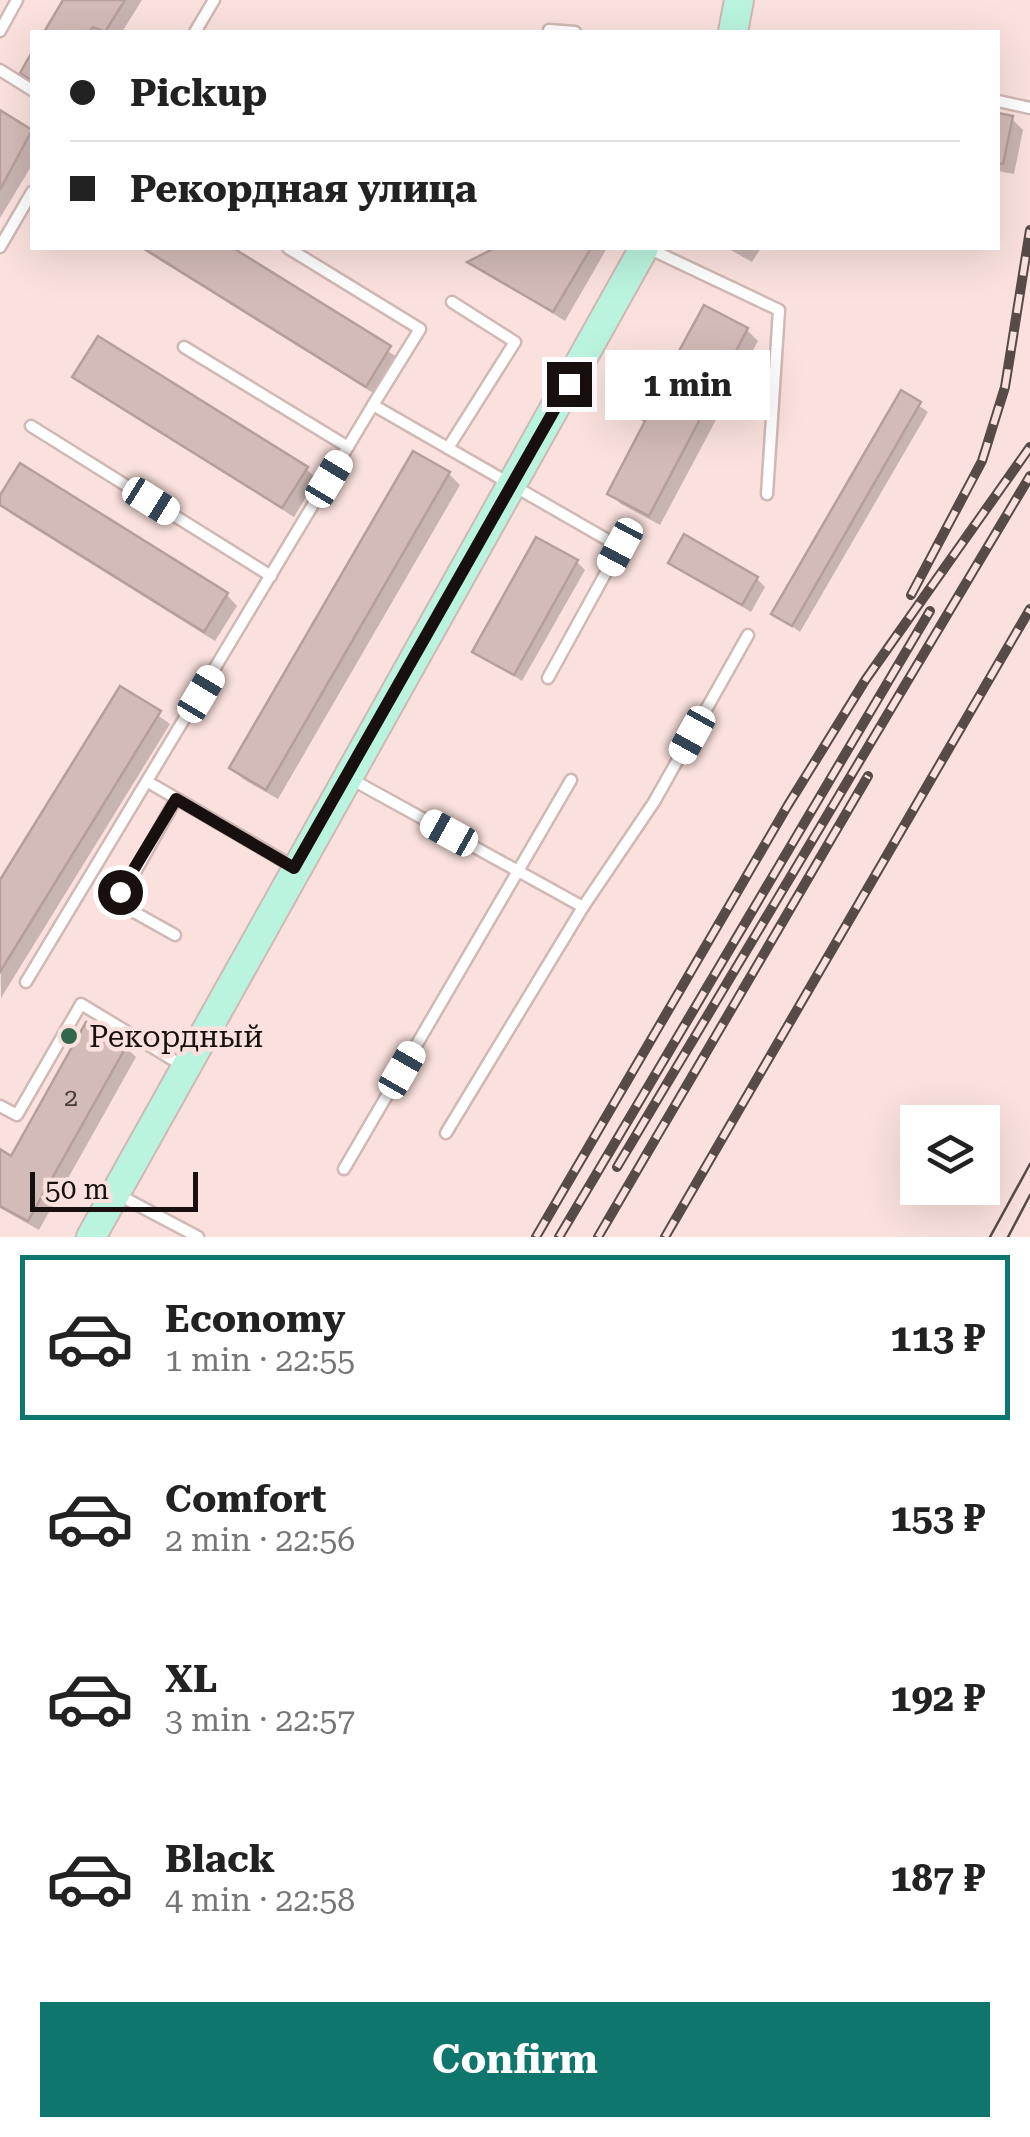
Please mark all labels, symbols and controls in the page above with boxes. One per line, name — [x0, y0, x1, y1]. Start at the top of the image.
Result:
text: Pickup — [130, 71, 267, 115]
text: Рекордная улица — [130, 167, 477, 211]
callout: 1 min — [604, 349, 769, 419]
route end — [547, 362, 592, 407]
text: 1 min — [643, 366, 732, 404]
car — [301, 446, 357, 512]
car — [118, 472, 184, 530]
car — [593, 513, 647, 581]
car — [173, 661, 229, 727]
car — [664, 701, 720, 769]
car — [415, 805, 483, 861]
route start — [98, 870, 143, 915]
place label: Рекордный — [89, 1019, 263, 1054]
marker: Рекордный — [58, 1025, 80, 1047]
car — [374, 1037, 430, 1103]
house number: 2 — [64, 1083, 78, 1112]
map controls — [900, 1105, 1000, 1205]
button: layers — [900, 1105, 1000, 1205]
scale bar — [30, 1167, 198, 1212]
text: 50 m — [45, 1173, 109, 1206]
icon: car — [45, 1293, 135, 1383]
text: Economy — [165, 1297, 345, 1341]
text: 113 ₽ — [890, 1316, 985, 1360]
text: 1 min · 22:55 — [165, 1341, 355, 1379]
icon: car — [45, 1473, 135, 1563]
text: Comfort — [165, 1477, 326, 1521]
text: 153 ₽ — [890, 1496, 985, 1540]
text: 2 min · 22:56 — [165, 1521, 355, 1559]
icon: car — [45, 1653, 135, 1743]
text: XL — [165, 1657, 217, 1701]
text: 192 ₽ — [890, 1676, 985, 1720]
text: 3 min · 22:57 — [165, 1701, 355, 1739]
icon: car — [45, 1833, 135, 1923]
text: Black — [165, 1837, 275, 1881]
text: 187 ₽ — [890, 1856, 985, 1900]
text: 4 min · 22:58 — [165, 1881, 355, 1919]
button: Confirm — [40, 2002, 990, 2117]

